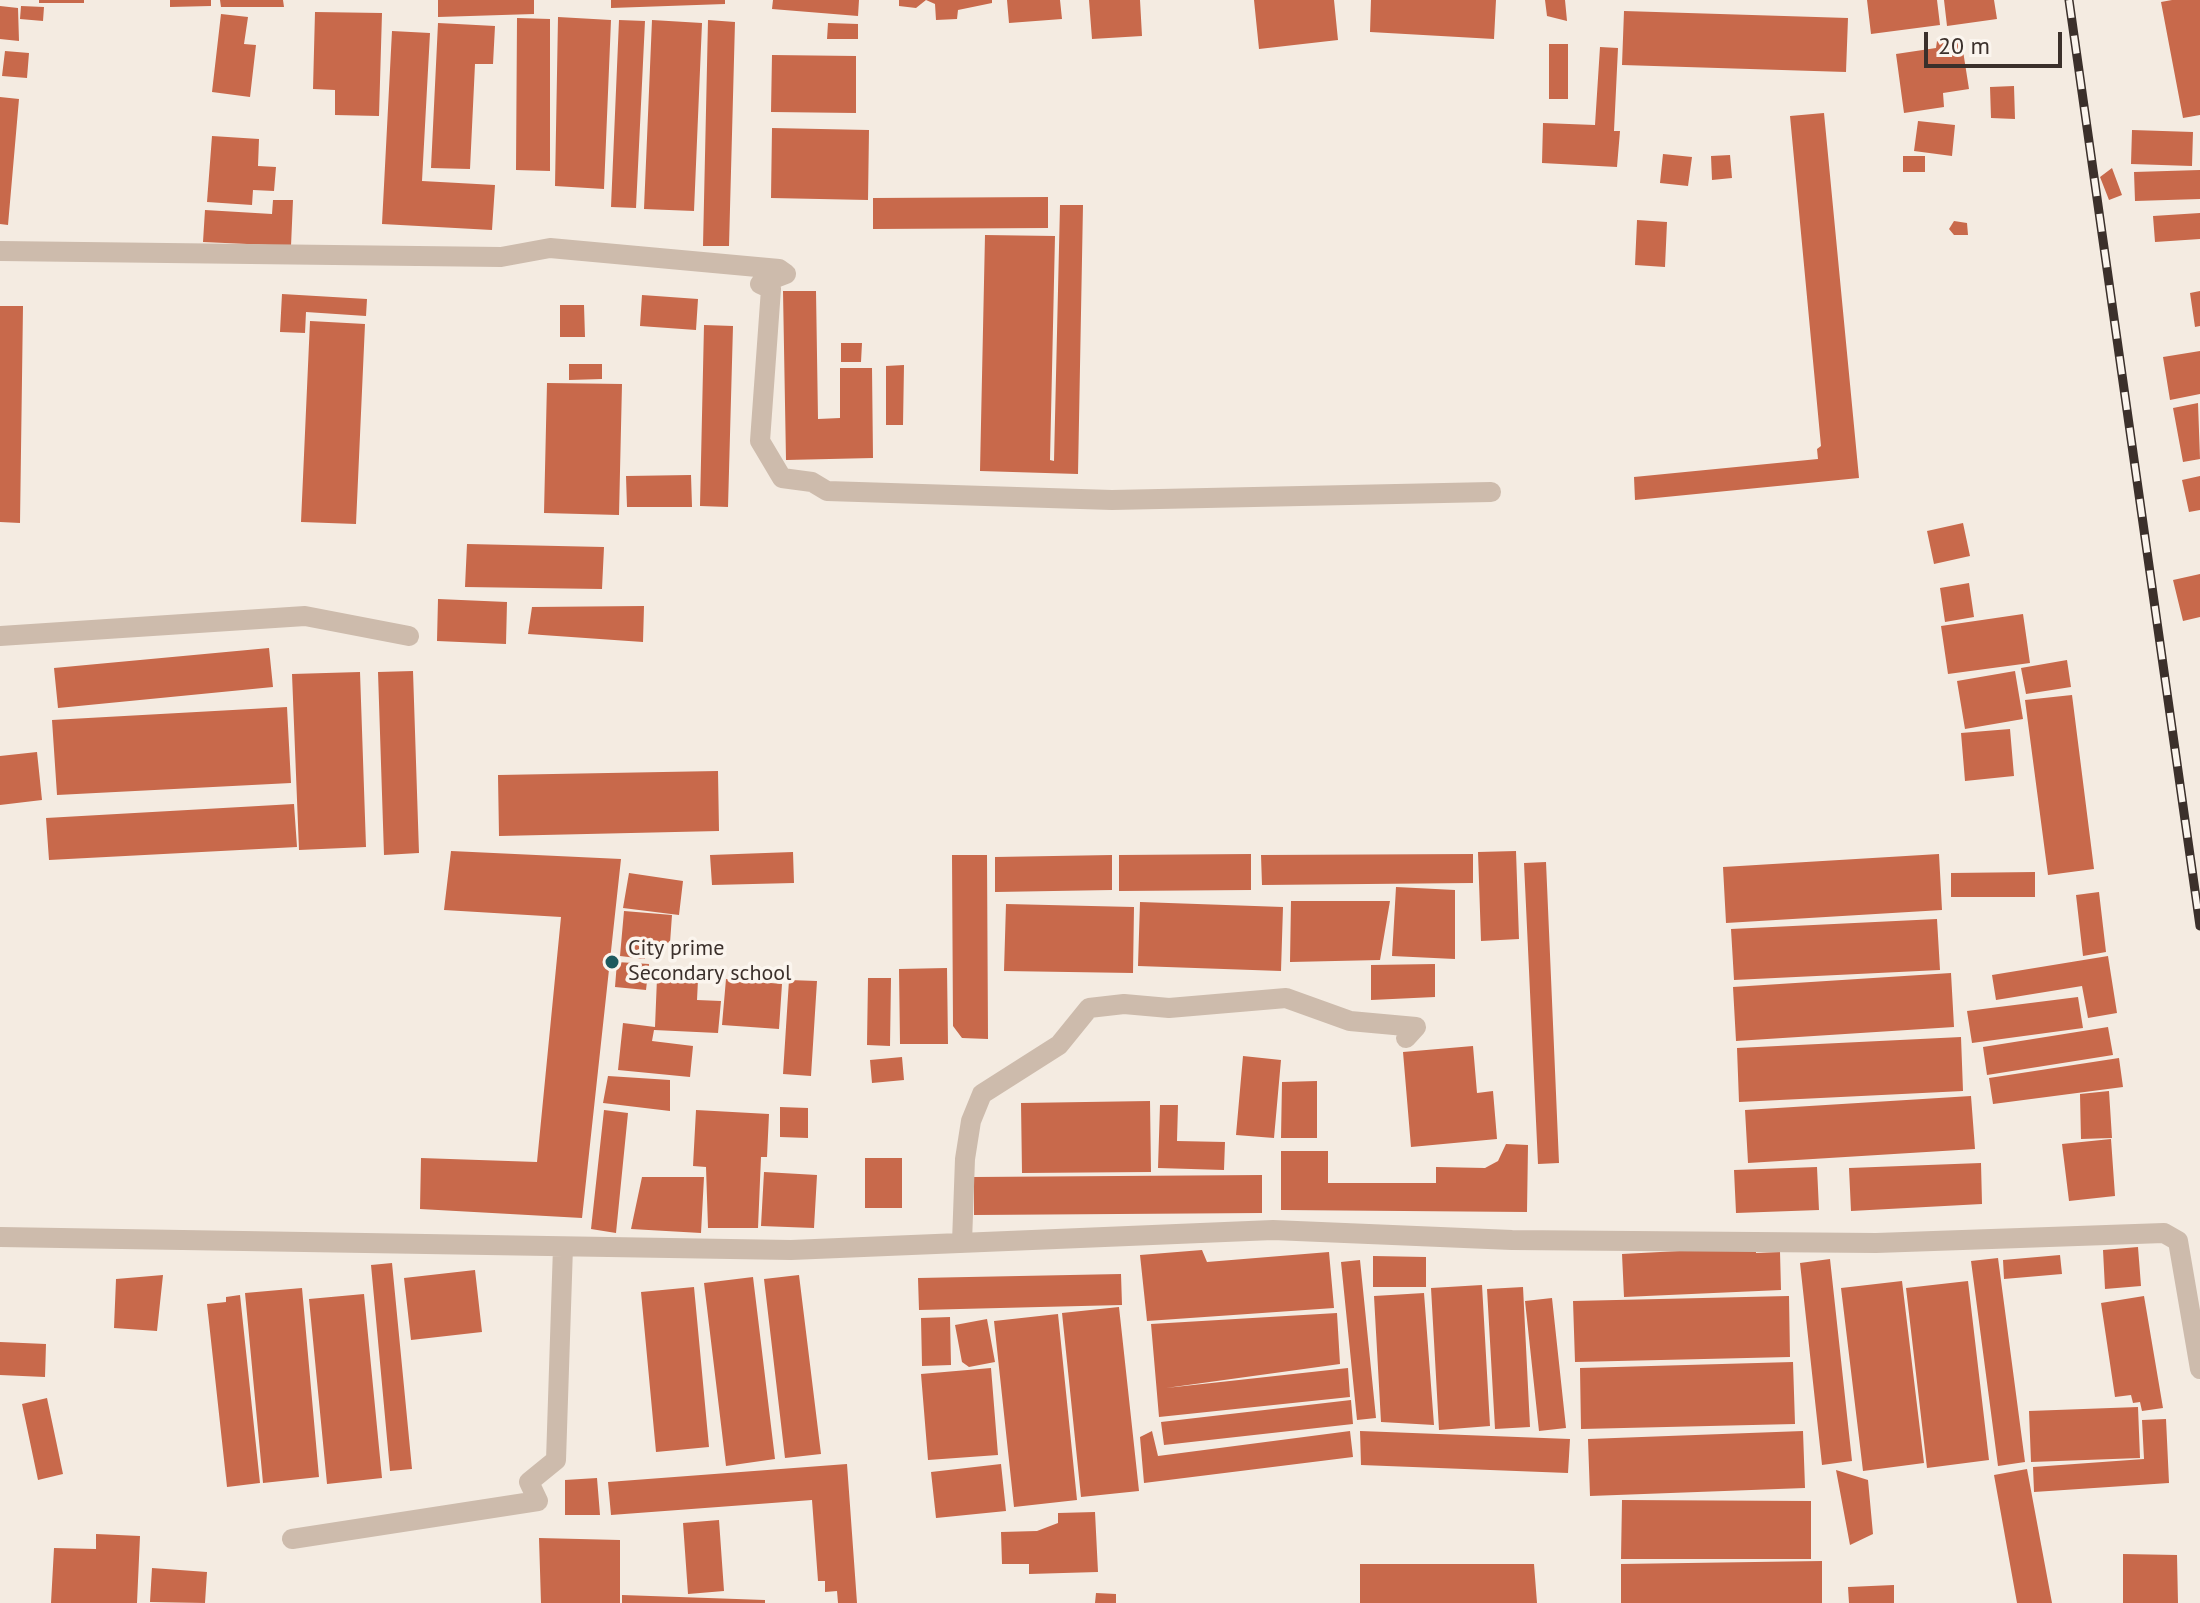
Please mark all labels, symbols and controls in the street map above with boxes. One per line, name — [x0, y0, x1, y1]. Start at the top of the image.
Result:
scale bar — [1928, 16, 2066, 66]
text: 20 m — [1938, 30, 1990, 61]
place label: City prime Secondary school — [628, 936, 791, 988]
marker: City prime Secondary school — [603, 953, 621, 971]

